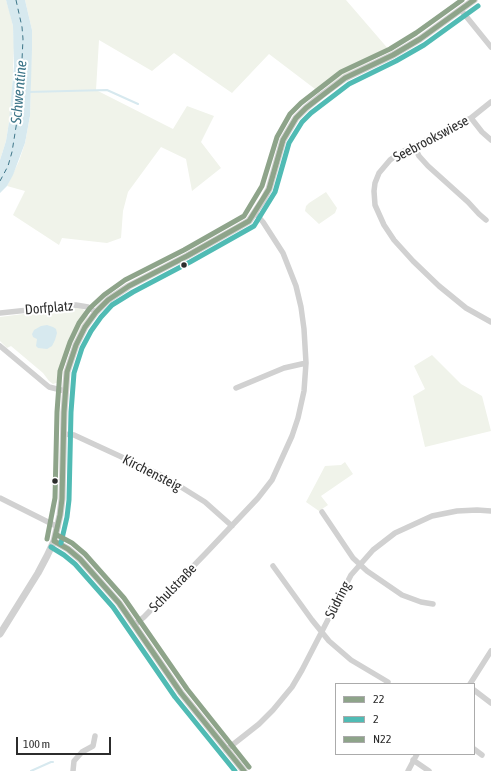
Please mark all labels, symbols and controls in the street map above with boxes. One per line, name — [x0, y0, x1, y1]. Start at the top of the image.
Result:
water label: Schwentine — [7, 59, 31, 125]
street label: Seebrookswiese — [391, 112, 471, 166]
unlabelled marker — [179, 260, 189, 270]
street label: Dorfplatz — [24, 298, 74, 318]
street label: Kirchensteig — [120, 451, 184, 495]
unlabelled marker — [50, 476, 60, 486]
street label: Schulstraße — [146, 560, 200, 616]
street label: Südring — [322, 579, 354, 621]
legend — [335, 683, 475, 755]
text: 22 — [373, 692, 384, 706]
text: 2 — [373, 712, 379, 726]
scale bar — [18, 729, 113, 755]
text: N22 — [373, 732, 391, 746]
text: 100 m — [23, 737, 50, 751]

